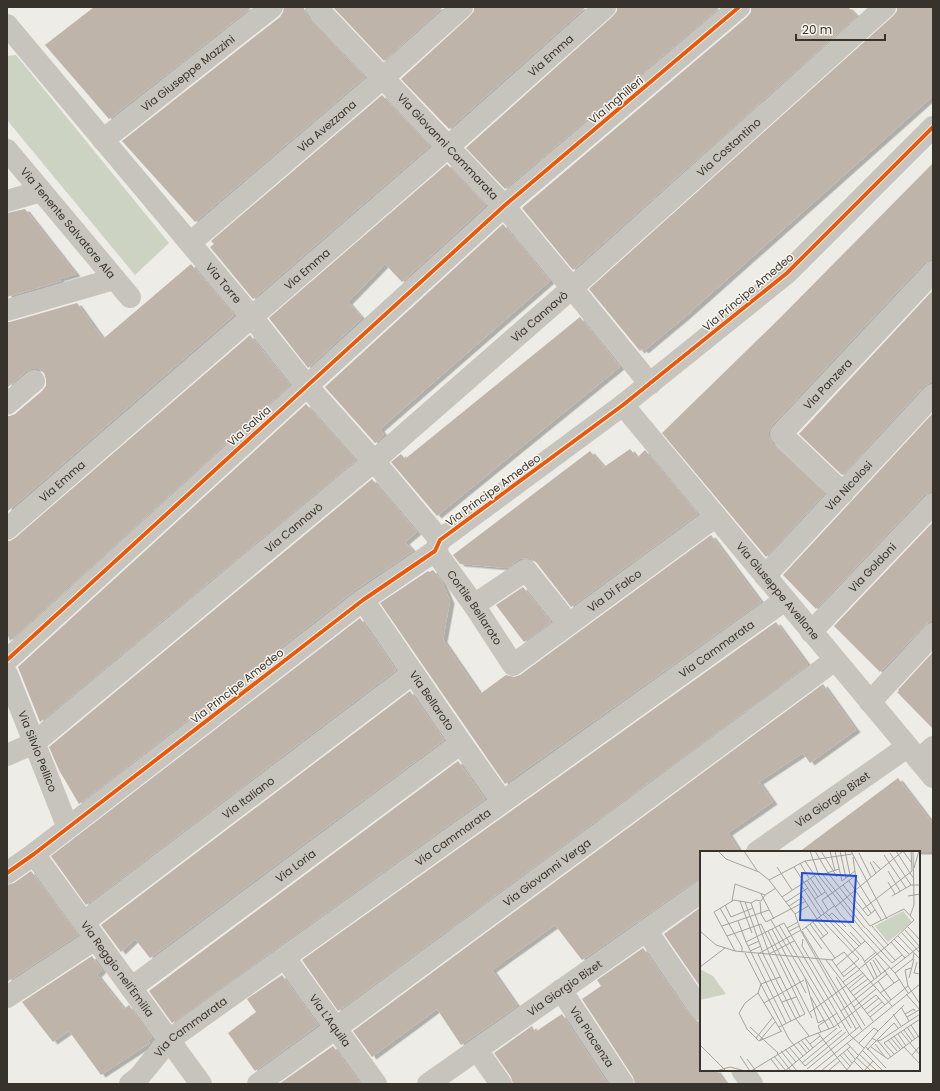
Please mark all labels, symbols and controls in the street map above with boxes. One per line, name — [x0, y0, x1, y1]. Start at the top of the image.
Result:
scale bar — [796, 16, 885, 42]
text: 20 m — [802, 21, 832, 38]
street label: Via Giuseppe Mazzini — [138, 31, 238, 115]
street label: Via Emma — [524, 31, 577, 80]
street label: Via Inghilleri — [585, 72, 647, 127]
street label: Via Giovanni Cammarata — [394, 90, 502, 203]
street label: Via Avezzana — [294, 96, 360, 156]
street label: Via Costantino — [693, 114, 764, 180]
street label: Via Tenente Salvatore Ala — [17, 164, 119, 282]
street label: Via Emma — [281, 245, 334, 294]
street label: Via Principe Amedeo — [699, 249, 797, 335]
street label: Via Torre — [202, 259, 245, 307]
street label: Via Cannavò — [507, 287, 572, 346]
street label: Via Panzera — [800, 355, 856, 413]
street label: Via Salvia — [224, 402, 274, 450]
street label: Via Principe Amedeo — [442, 450, 544, 530]
street label: Via Emma — [36, 457, 89, 506]
street label: Via Nicolosi — [821, 457, 876, 514]
street label: Via Cannavò — [261, 499, 326, 556]
street label: Via Giuseppe Avellone — [732, 539, 824, 643]
street label: Via Goldoni — [845, 539, 900, 596]
street label: Via Di Falco — [584, 565, 645, 616]
street label: Cortile Bellaroto — [443, 567, 506, 648]
street label: Via Cammarata — [676, 616, 758, 681]
street label: Via Principe Amedeo — [187, 645, 287, 727]
street label: Via Bellaroto — [406, 668, 458, 734]
street label: Via Silvio Pellico — [14, 708, 61, 794]
street label: Via Giorgio Bizet — [792, 767, 873, 831]
street label: Via Italiano — [219, 773, 278, 823]
street label: Via Cammarata — [412, 805, 494, 870]
street label: Via Giovanni Verga — [500, 835, 594, 910]
street label: Via Loria — [272, 845, 319, 886]
inset map — [700, 851, 920, 1071]
street label: Via Reggio nell'Emilia — [77, 918, 158, 1020]
street label: Via Giorgio Bizet — [524, 956, 605, 1020]
street label: Via L'Aquila — [305, 991, 355, 1050]
street label: Via Cammarata — [150, 993, 230, 1060]
street label: Via Piacenza — [566, 1003, 618, 1070]

